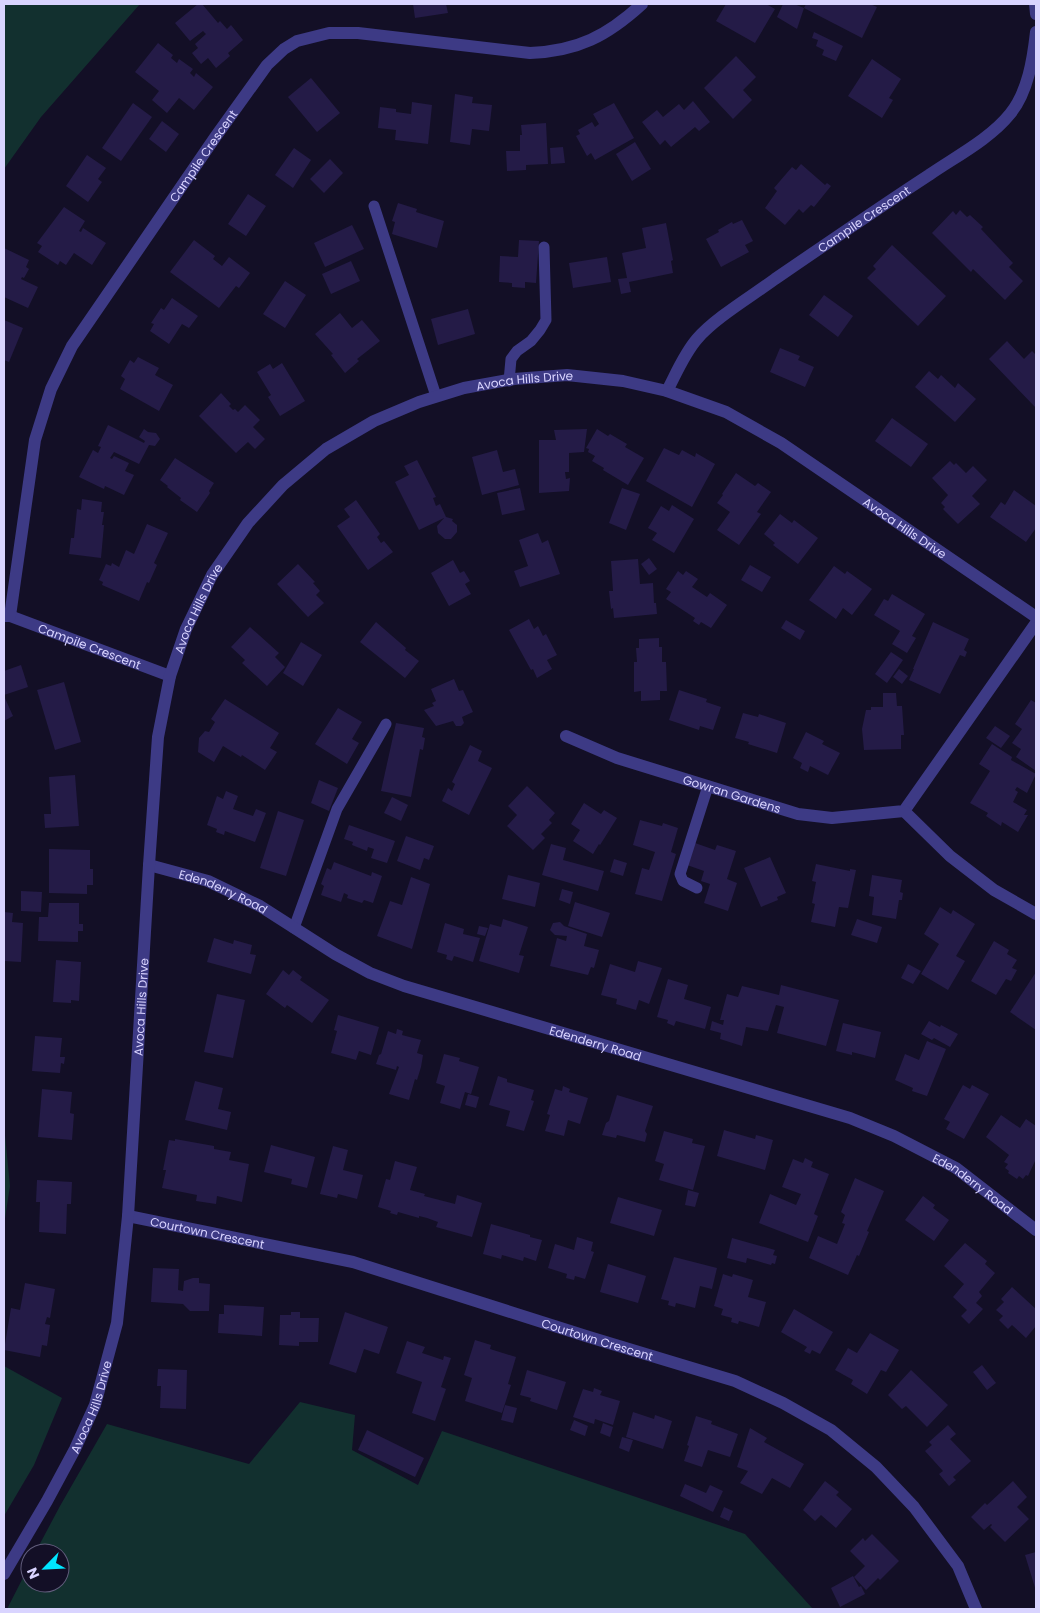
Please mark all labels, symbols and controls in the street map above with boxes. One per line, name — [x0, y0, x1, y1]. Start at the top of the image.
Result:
street label: Campile Crescent — [165, 106, 241, 205]
street label: Campile Crescent — [814, 181, 913, 256]
street label: Avoca Hills Drive — [475, 366, 574, 394]
street label: Avoca Hills Drive — [860, 493, 950, 562]
street label: Avoca Hills Drive — [170, 560, 226, 656]
street label: Campile Crescent — [36, 619, 143, 673]
street label: Gowran Gardens — [681, 770, 783, 817]
street label: Edenderry Road — [177, 865, 271, 917]
street label: Avoca Hills Drive — [129, 958, 152, 1056]
street label: Edenderry Road — [548, 1021, 644, 1064]
street label: Edenderry Road — [930, 1149, 1017, 1218]
street label: Courtown Crescent — [149, 1212, 266, 1252]
street label: Courtown Crescent — [539, 1314, 655, 1364]
street label: Avoca Hills Drive — [66, 1359, 115, 1456]
north arrow — [20, 1543, 70, 1593]
text: N — [22, 1564, 44, 1582]

